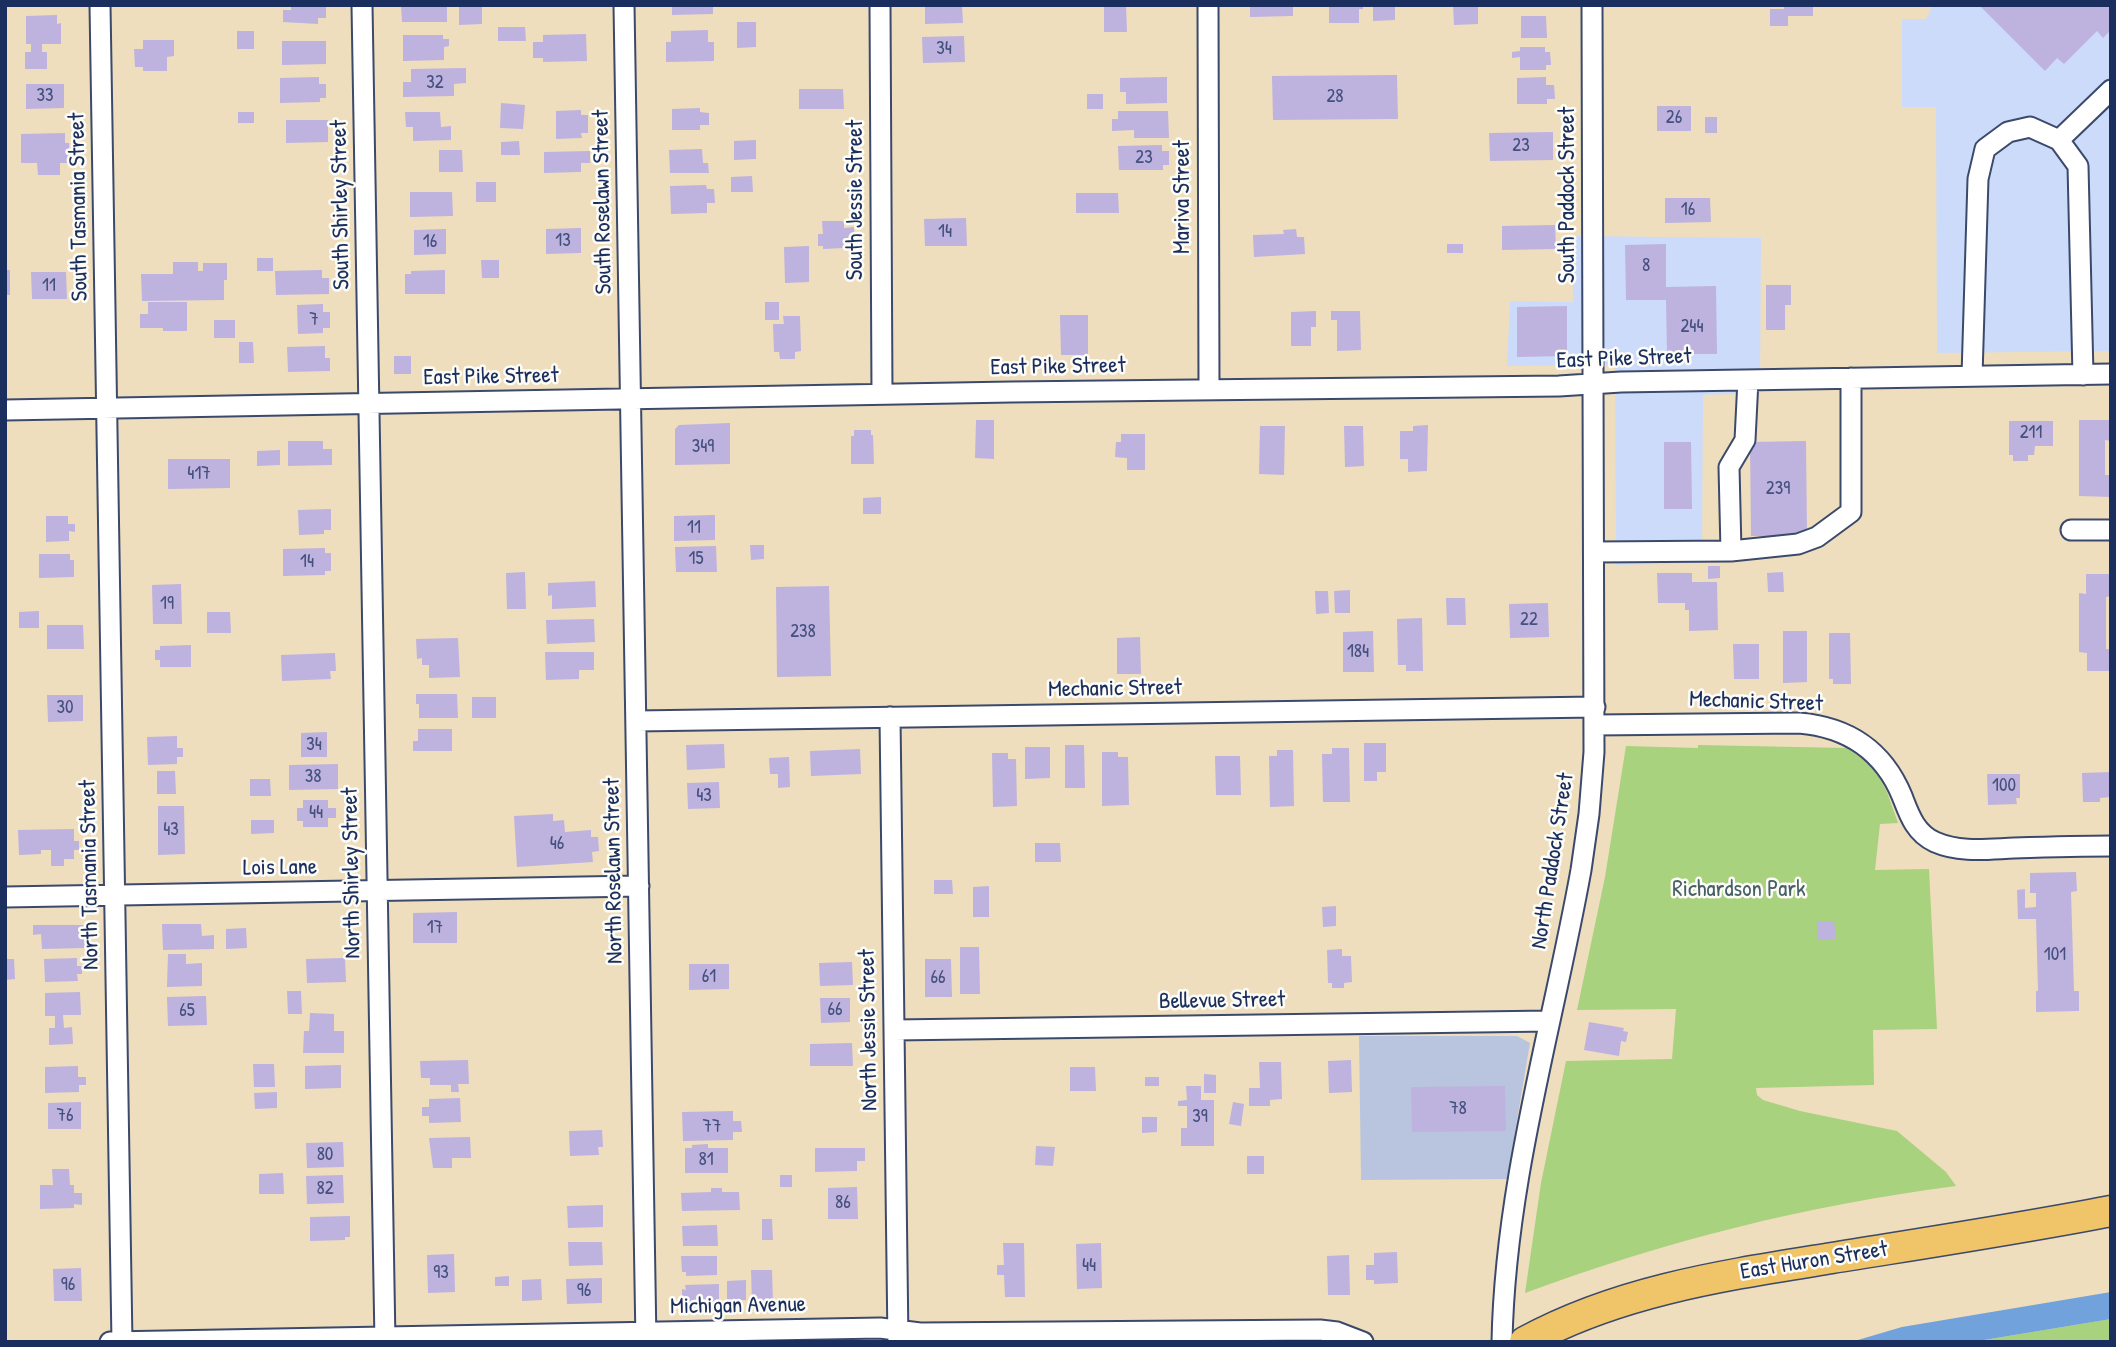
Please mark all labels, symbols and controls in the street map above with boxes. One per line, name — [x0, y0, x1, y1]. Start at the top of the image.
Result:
house number: 34 — [936, 38, 952, 60]
house number: 32 — [426, 72, 444, 94]
house number: 33 — [36, 85, 54, 107]
house number: 28 — [1326, 86, 1344, 108]
street label: South Paddock Street — [1554, 107, 1582, 283]
house number: 26 — [1666, 107, 1682, 129]
street label: South Roselawn Street — [588, 109, 618, 295]
street label: South Tasmania Street — [64, 112, 94, 302]
street label: South Shirley Street — [326, 120, 356, 290]
street label: South Jessie Street — [842, 120, 870, 280]
house number: 23 — [1512, 135, 1530, 157]
street label: Mariva Street — [1169, 140, 1197, 254]
house number: 23 — [1135, 147, 1153, 169]
house number: 16 — [1681, 199, 1695, 221]
house number: 14 — [938, 221, 952, 243]
house number: 13 — [555, 230, 571, 252]
house number: 16 — [423, 231, 437, 253]
house number: 8 — [1642, 255, 1650, 277]
house number: 11 — [42, 275, 56, 297]
house number: 7 — [309, 309, 319, 331]
house number: 244 — [1680, 316, 1704, 338]
street label: East Pike Street — [1556, 343, 1692, 375]
street label: East Pike Street — [990, 352, 1126, 382]
street label: East Pike Street — [423, 362, 559, 392]
house number: 211 — [2020, 422, 2042, 444]
house number: 349 — [692, 436, 714, 458]
house number: 417 — [187, 463, 211, 485]
house number: 239 — [1766, 478, 1790, 500]
house number: 11 — [687, 517, 701, 539]
house number: 15 — [689, 548, 703, 570]
house number: 14 — [300, 551, 314, 573]
house number: 19 — [160, 593, 174, 615]
house number: 22 — [1520, 609, 1538, 631]
house number: 238 — [790, 621, 816, 643]
house number: 184 — [1347, 641, 1369, 663]
street label: Mechanic Street — [1048, 674, 1182, 704]
street label: Mechanic Street — [1689, 686, 1823, 718]
house number: 30 — [56, 697, 74, 719]
house number: 34 — [306, 734, 322, 756]
house number: 38 — [305, 766, 321, 788]
street label: North Paddock Street — [1525, 771, 1581, 951]
house number: 100 — [1992, 775, 2016, 797]
street label: North Roselawn Street — [599, 778, 629, 964]
street label: North Tasmania Street — [75, 780, 105, 970]
house number: 43 — [696, 785, 712, 807]
street label: North Shirley Street — [337, 787, 367, 959]
house number: 44 — [309, 802, 323, 824]
house number: 43 — [163, 819, 179, 841]
house number: 46 — [550, 833, 564, 855]
street label: Lois Lane — [243, 854, 317, 882]
park label: Richardson Park — [1672, 876, 1806, 904]
house number: 17 — [427, 917, 443, 939]
house number: 101 — [2044, 944, 2066, 966]
street label: North Jessie Street — [854, 949, 884, 1111]
house number: 61 — [702, 966, 716, 988]
house number: 66 — [930, 967, 946, 989]
street label: Bellevue Street — [1159, 986, 1285, 1016]
house number: 66 — [827, 999, 843, 1021]
house number: 65 — [179, 1000, 195, 1022]
house number: 78 — [1449, 1098, 1467, 1120]
house number: 76 — [57, 1105, 73, 1127]
house number: 39 — [1192, 1106, 1208, 1128]
house number: 77 — [703, 1116, 721, 1138]
house number: 80 — [317, 1144, 333, 1166]
house number: 81 — [698, 1149, 714, 1171]
house number: 82 — [316, 1178, 334, 1200]
house number: 86 — [835, 1192, 851, 1214]
street label: East Huron Street — [1738, 1236, 1890, 1286]
house number: 44 — [1082, 1255, 1096, 1277]
house number: 93 — [433, 1262, 449, 1284]
house number: 96 — [61, 1274, 75, 1296]
house number: 96 — [577, 1280, 591, 1302]
street label: Michigan Avenue — [670, 1291, 806, 1321]

